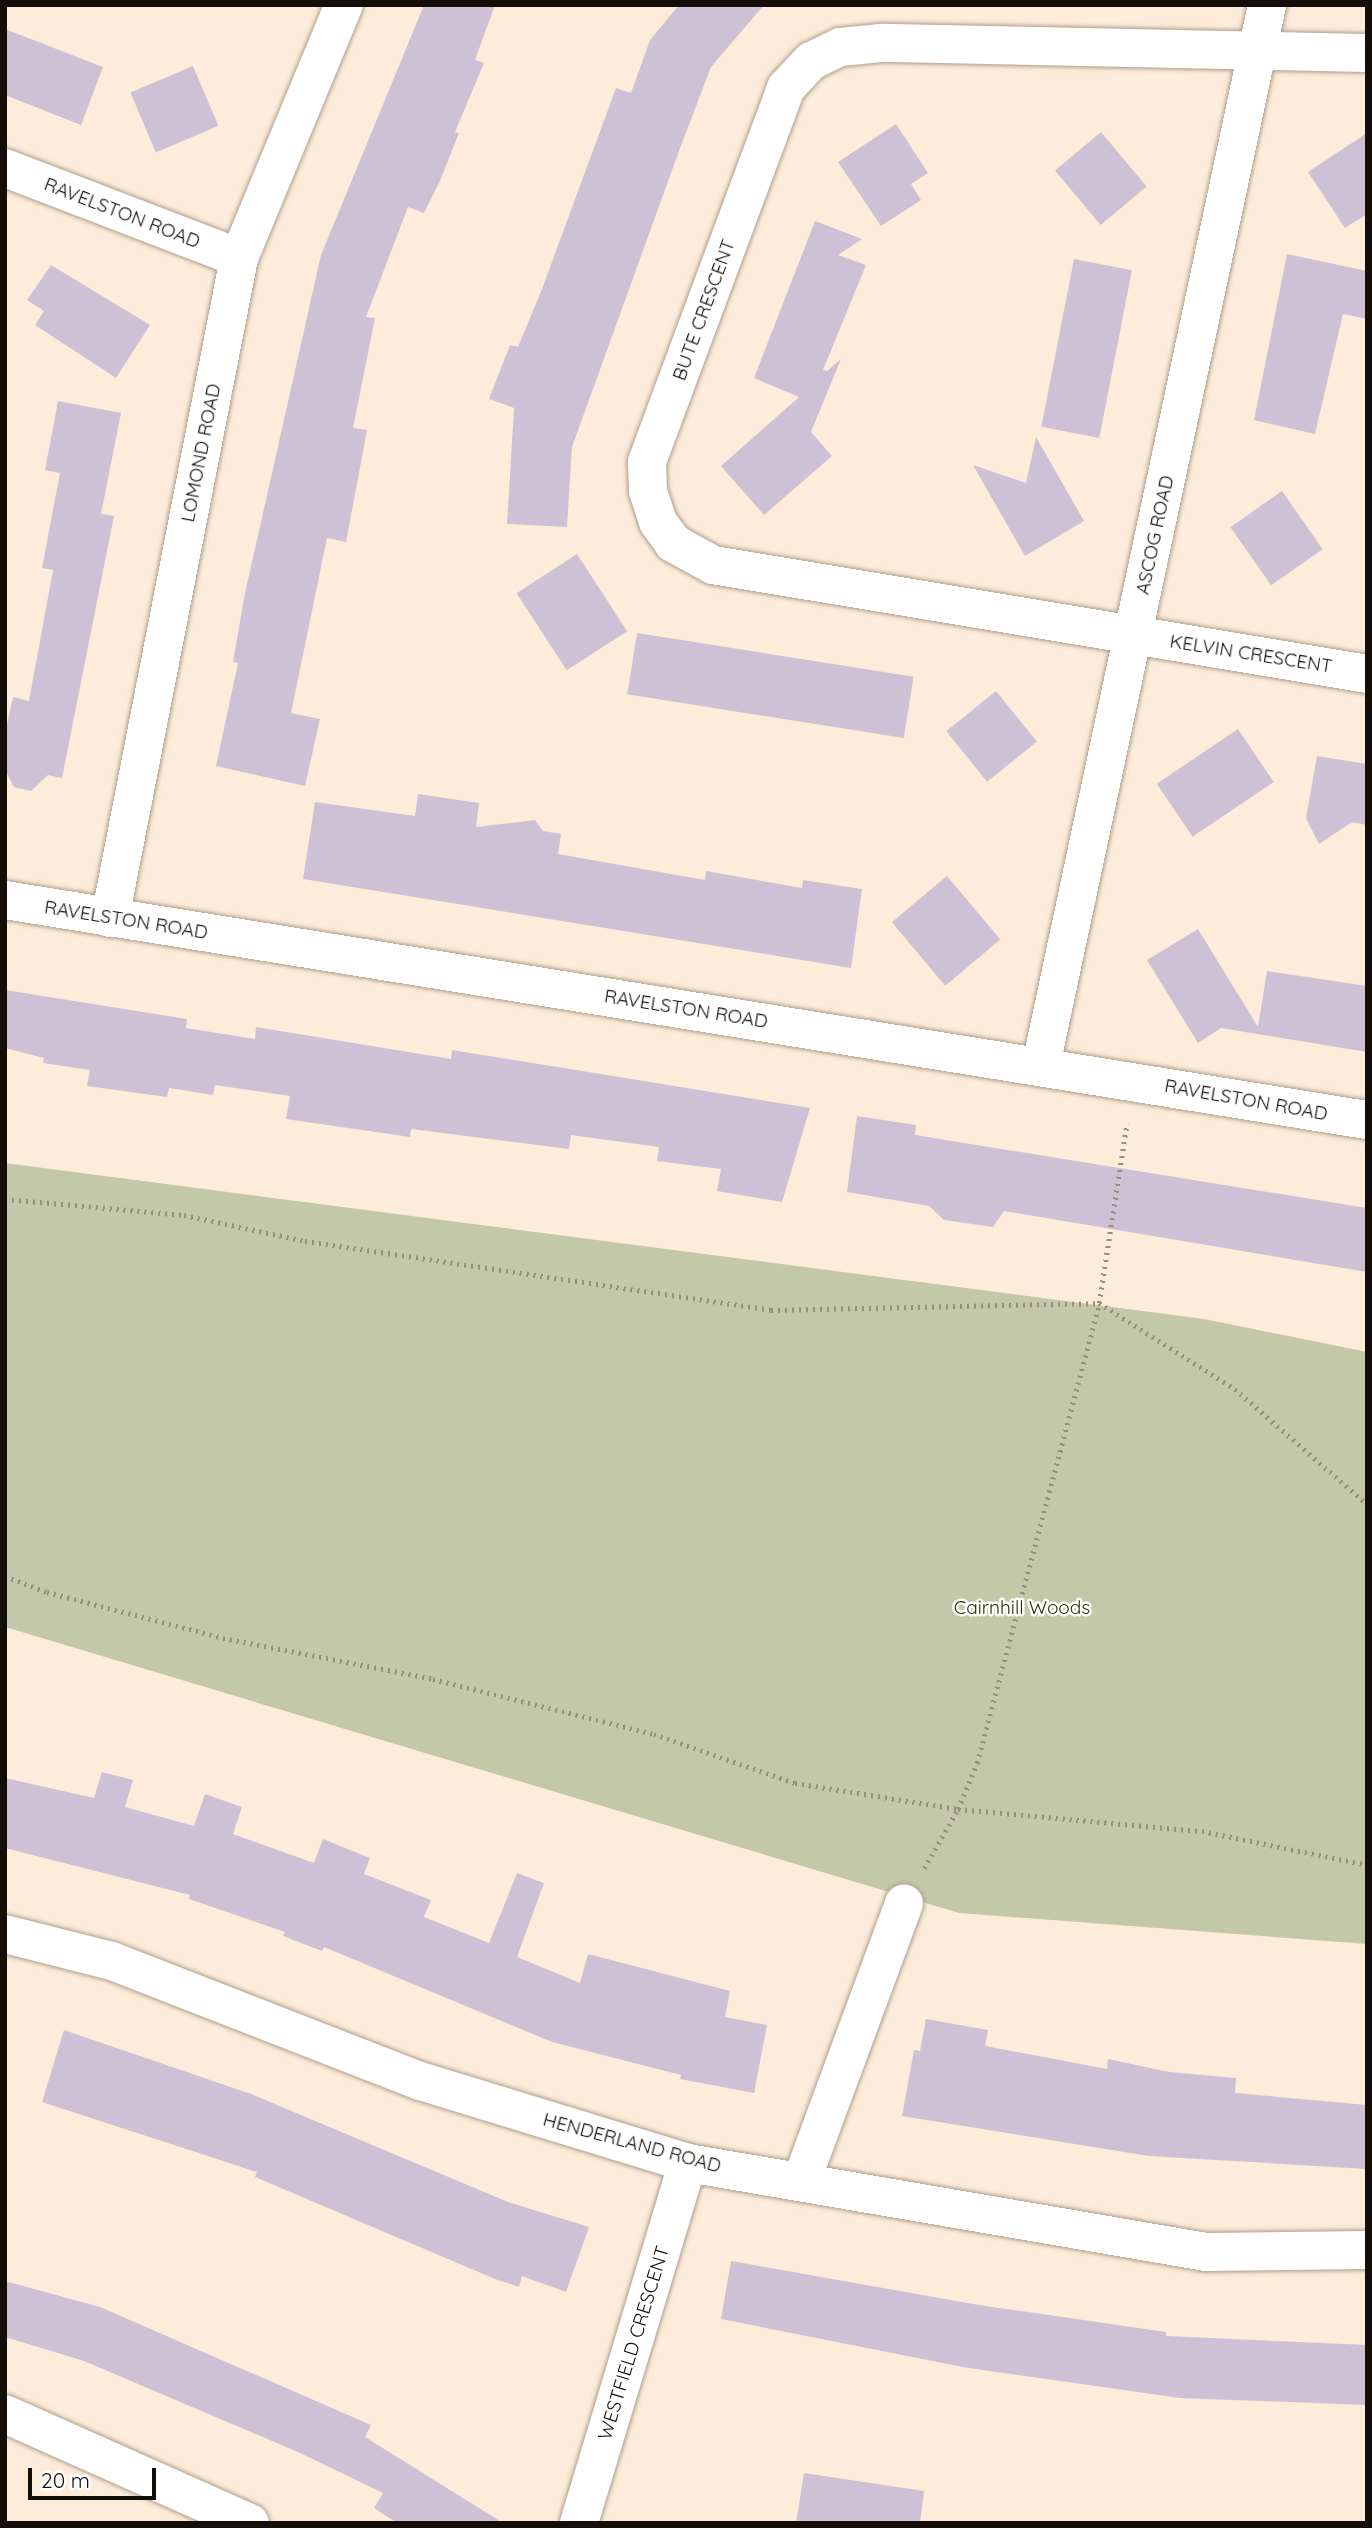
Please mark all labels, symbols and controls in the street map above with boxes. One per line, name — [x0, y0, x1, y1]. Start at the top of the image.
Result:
street label: RAVELSTON ROAD — [41, 173, 203, 253]
street label: BUTE CRESCENT — [668, 236, 740, 384]
street label: LOMOND ROAD — [176, 382, 226, 524]
street label: ASCOG ROAD — [1131, 473, 1179, 597]
street label: KELVIN CRESCENT — [1168, 630, 1334, 678]
street label: RAVELSTON ROAD — [43, 896, 209, 944]
street label: RAVELSTON ROAD — [603, 985, 769, 1033]
street label: RAVELSTON ROAD — [1163, 1074, 1329, 1126]
park label: Cairnhill Woods — [954, 1597, 1090, 1619]
street label: HENDERLAND ROAD — [540, 2108, 724, 2178]
street label: WESTFIELD CRESCENT — [594, 2243, 674, 2443]
scale bar — [32, 2454, 159, 2498]
text: 20 m — [41, 2467, 90, 2493]

